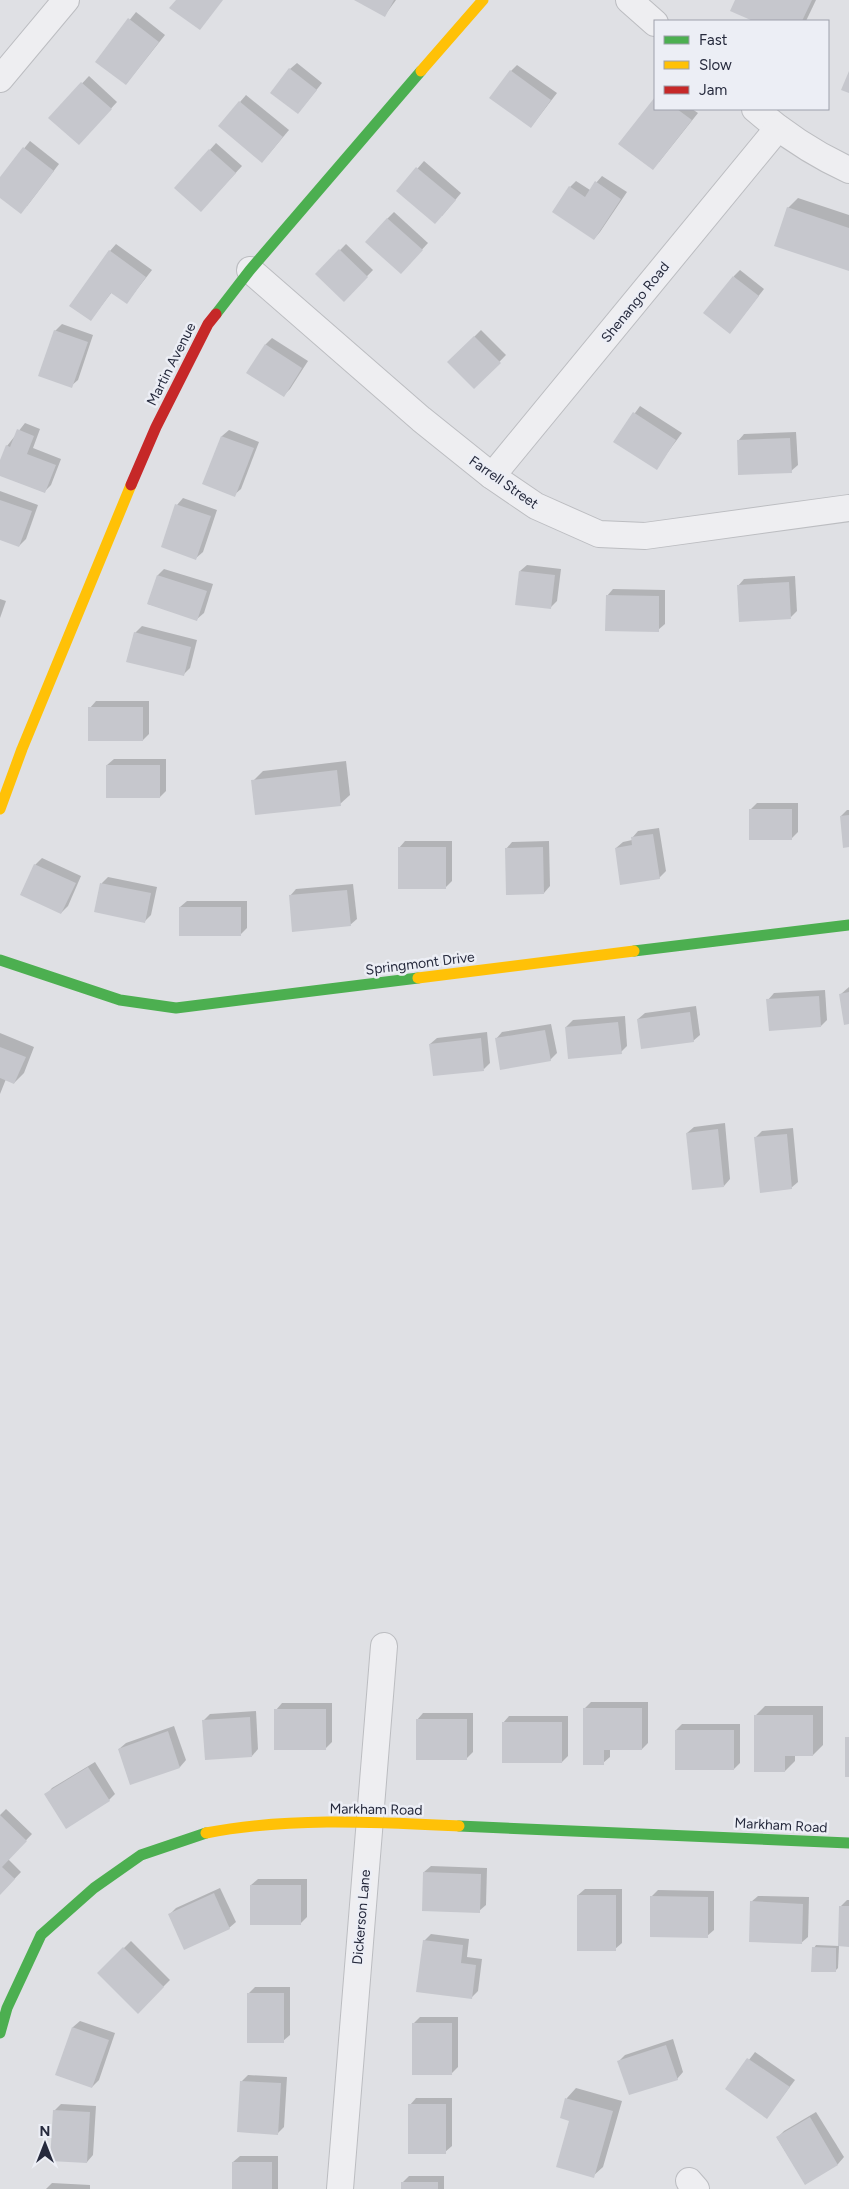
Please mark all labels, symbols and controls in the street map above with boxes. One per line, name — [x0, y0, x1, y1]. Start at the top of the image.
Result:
legend — [654, 20, 829, 110]
text: Fast — [699, 31, 728, 49]
text: Slow — [699, 56, 732, 74]
text: Jam — [699, 81, 727, 99]
street label: Shenango Road — [598, 259, 673, 346]
street label: Martin Avenue — [143, 320, 200, 409]
street label: Farrell Street — [466, 452, 542, 512]
street label: Springmont Drive — [365, 948, 476, 979]
street label: Markham Road — [329, 1800, 423, 1819]
street label: Markham Road — [734, 1815, 828, 1836]
street label: Dickerson Lane — [349, 1869, 374, 1965]
north arrow — [20, 2119, 70, 2169]
text: N — [40, 2123, 50, 2140]

